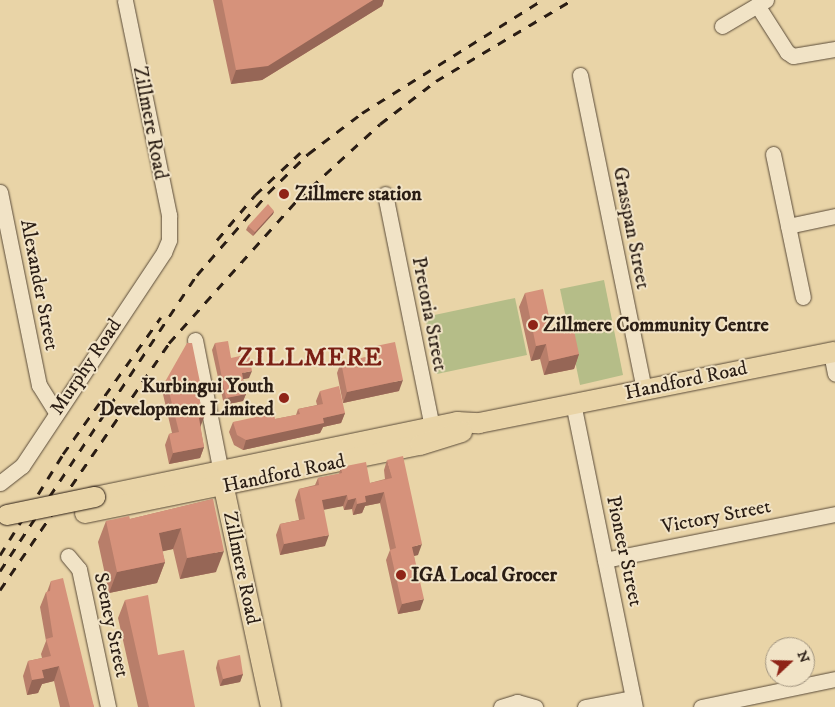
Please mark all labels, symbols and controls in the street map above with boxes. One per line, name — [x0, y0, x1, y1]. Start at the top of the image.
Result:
street label: Zillmere Road — [127, 64, 173, 182]
street label: Grasspan Street — [607, 165, 655, 291]
place label: Zillmere station — [295, 182, 422, 206]
marker: Zillmere station — [277, 187, 291, 201]
street label: Alexander Street — [15, 217, 63, 353]
street label: Pretoria Street — [406, 255, 452, 373]
place label: Zillmere Community Centre — [543, 313, 769, 337]
street label: Murphy Road — [45, 314, 127, 420]
marker: Zillmere Community Centre — [527, 319, 539, 331]
district label: ZILLMERE — [236, 343, 384, 373]
street label: Handford Road — [623, 356, 749, 406]
place label: Kurbingui Youth Development Limited — [99, 374, 274, 421]
marker: Kurbingui Youth Development Limited — [278, 392, 290, 404]
street label: Handford Road — [221, 449, 347, 499]
street label: Pioneer Street — [601, 493, 647, 609]
street label: Victory Street — [659, 495, 773, 539]
street label: Zillmere Road — [217, 509, 265, 627]
place label: IGA Local Grocer — [411, 563, 557, 587]
marker: IGA Local Grocer — [395, 569, 407, 581]
street label: Seeney Street — [88, 570, 134, 680]
north arrow — [765, 637, 815, 687]
text: N — [793, 648, 814, 666]

